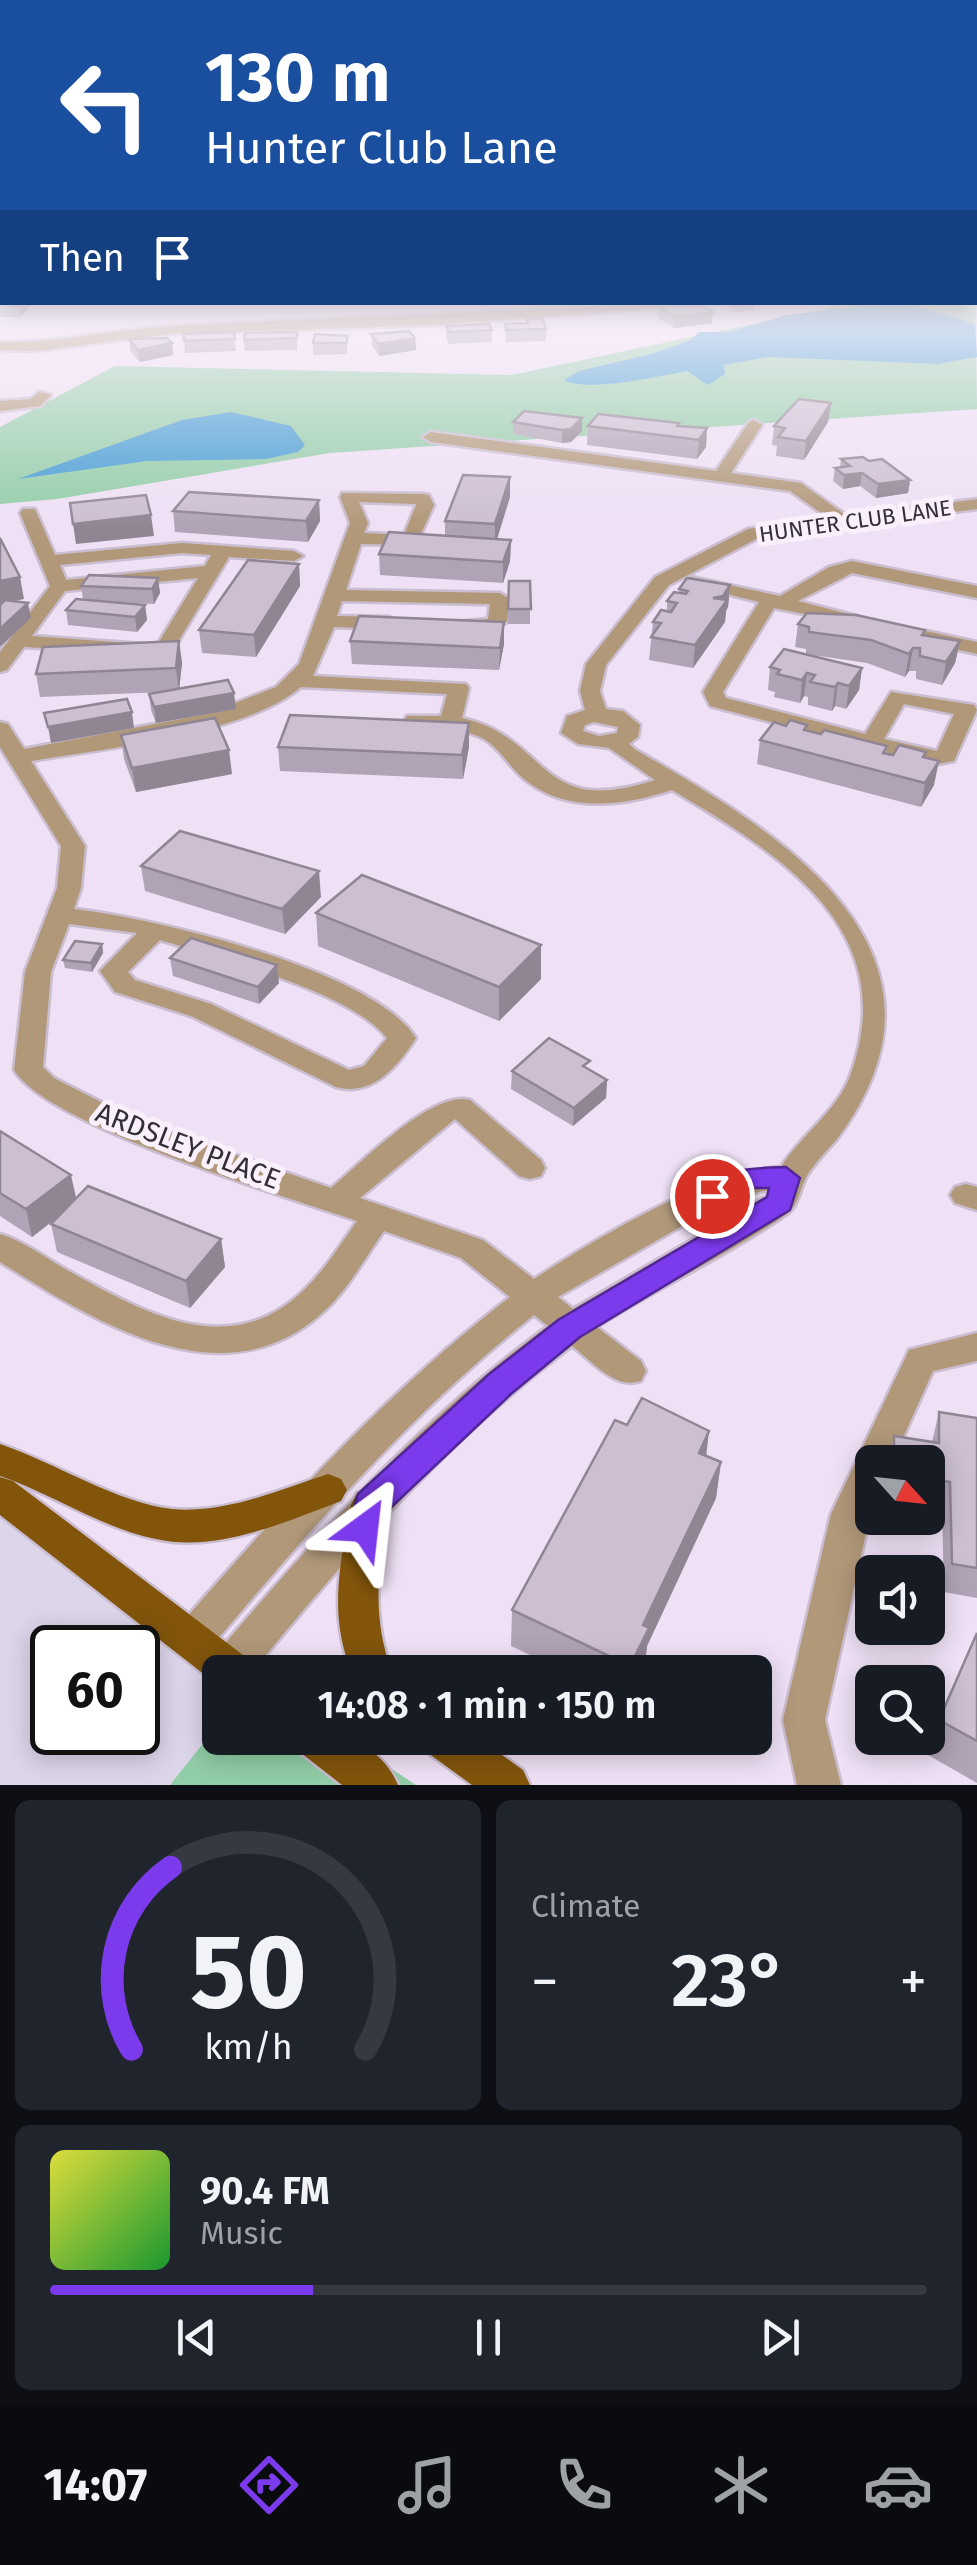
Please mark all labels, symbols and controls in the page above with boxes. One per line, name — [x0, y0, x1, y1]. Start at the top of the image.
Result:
text: 130 m — [205, 36, 391, 120]
icon: left — [40, 40, 170, 170]
text: Hunter Club Lane — [205, 121, 558, 175]
icon: arrive — [145, 230, 200, 285]
text: Then — [40, 235, 125, 281]
street label: HUNTER CLUB LANE — [757, 494, 953, 548]
street label: ARDSLEY PLACE — [91, 1096, 285, 1196]
pin — [670, 1154, 755, 1239]
icon: arrive — [685, 1169, 740, 1224]
north arrow — [855, 1445, 945, 1535]
map controls — [855, 1445, 945, 1755]
position arrow — [313, 1476, 417, 1580]
button: sound — [855, 1555, 945, 1645]
speed limit sign: 60 — [30, 1625, 160, 1755]
button: search — [855, 1665, 945, 1755]
text: 14:08 · 1 min · 150 m — [317, 1682, 657, 1728]
text: Climate — [531, 1887, 640, 1925]
text: 50 — [190, 1910, 306, 2035]
text: 23° — [671, 1936, 787, 2026]
text: − — [531, 1949, 559, 2015]
text: + — [900, 1949, 927, 2015]
text: km/h — [204, 2026, 292, 2068]
text: 90.4 FM — [200, 2168, 330, 2214]
text: Music — [200, 2214, 283, 2252]
icon: previous — [169, 2310, 224, 2365]
icon: pause — [461, 2310, 516, 2365]
icon: next — [753, 2310, 808, 2365]
icon: directions — [234, 2450, 304, 2520]
icon: music — [392, 2450, 462, 2520]
icon: phone — [549, 2450, 619, 2520]
icon: climate — [706, 2450, 776, 2520]
icon: car — [863, 2450, 933, 2520]
text: 14:07 — [44, 2458, 147, 2512]

